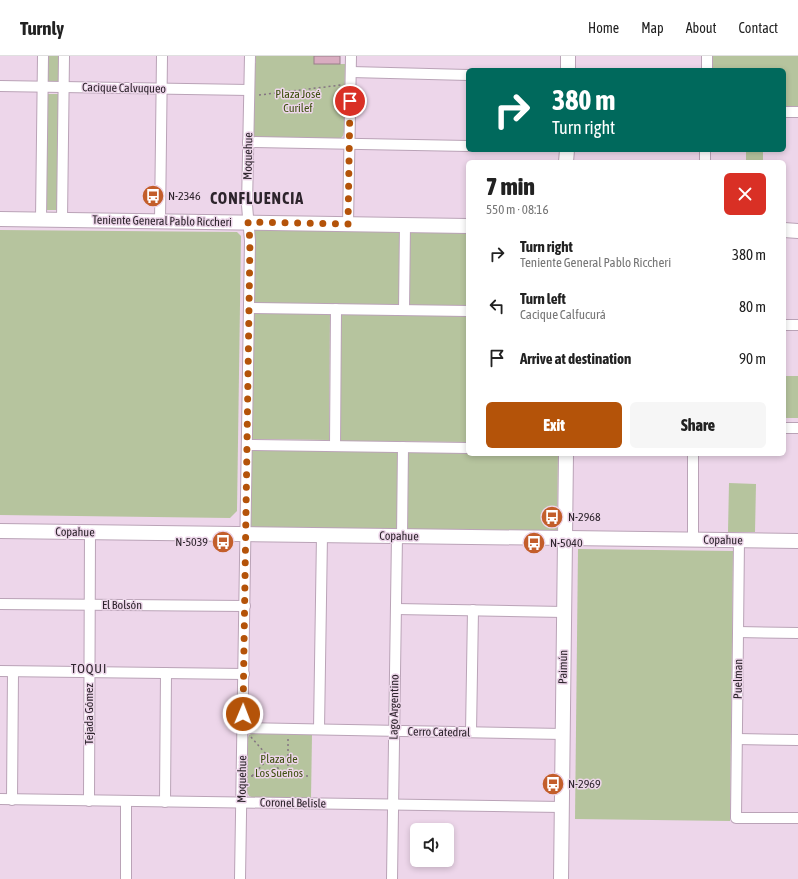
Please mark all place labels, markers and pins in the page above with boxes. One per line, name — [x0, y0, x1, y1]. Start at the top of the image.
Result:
pin — [333, 84, 367, 118]
bus stop icon: N-2346 — [140, 183, 166, 209]
place label: N-2346 — [168, 189, 201, 203]
bus stop icon: N-2968 — [539, 504, 565, 530]
place label: N-2968 — [568, 510, 601, 524]
bus stop icon: N-5039 — [210, 529, 236, 555]
bus stop icon: N-5040 — [521, 530, 547, 556]
place label: N-5039 — [175, 535, 208, 549]
place label: N-5040 — [550, 536, 583, 550]
bus stop icon: N-2969 — [540, 771, 566, 797]
place label: N-2969 — [568, 777, 601, 791]

